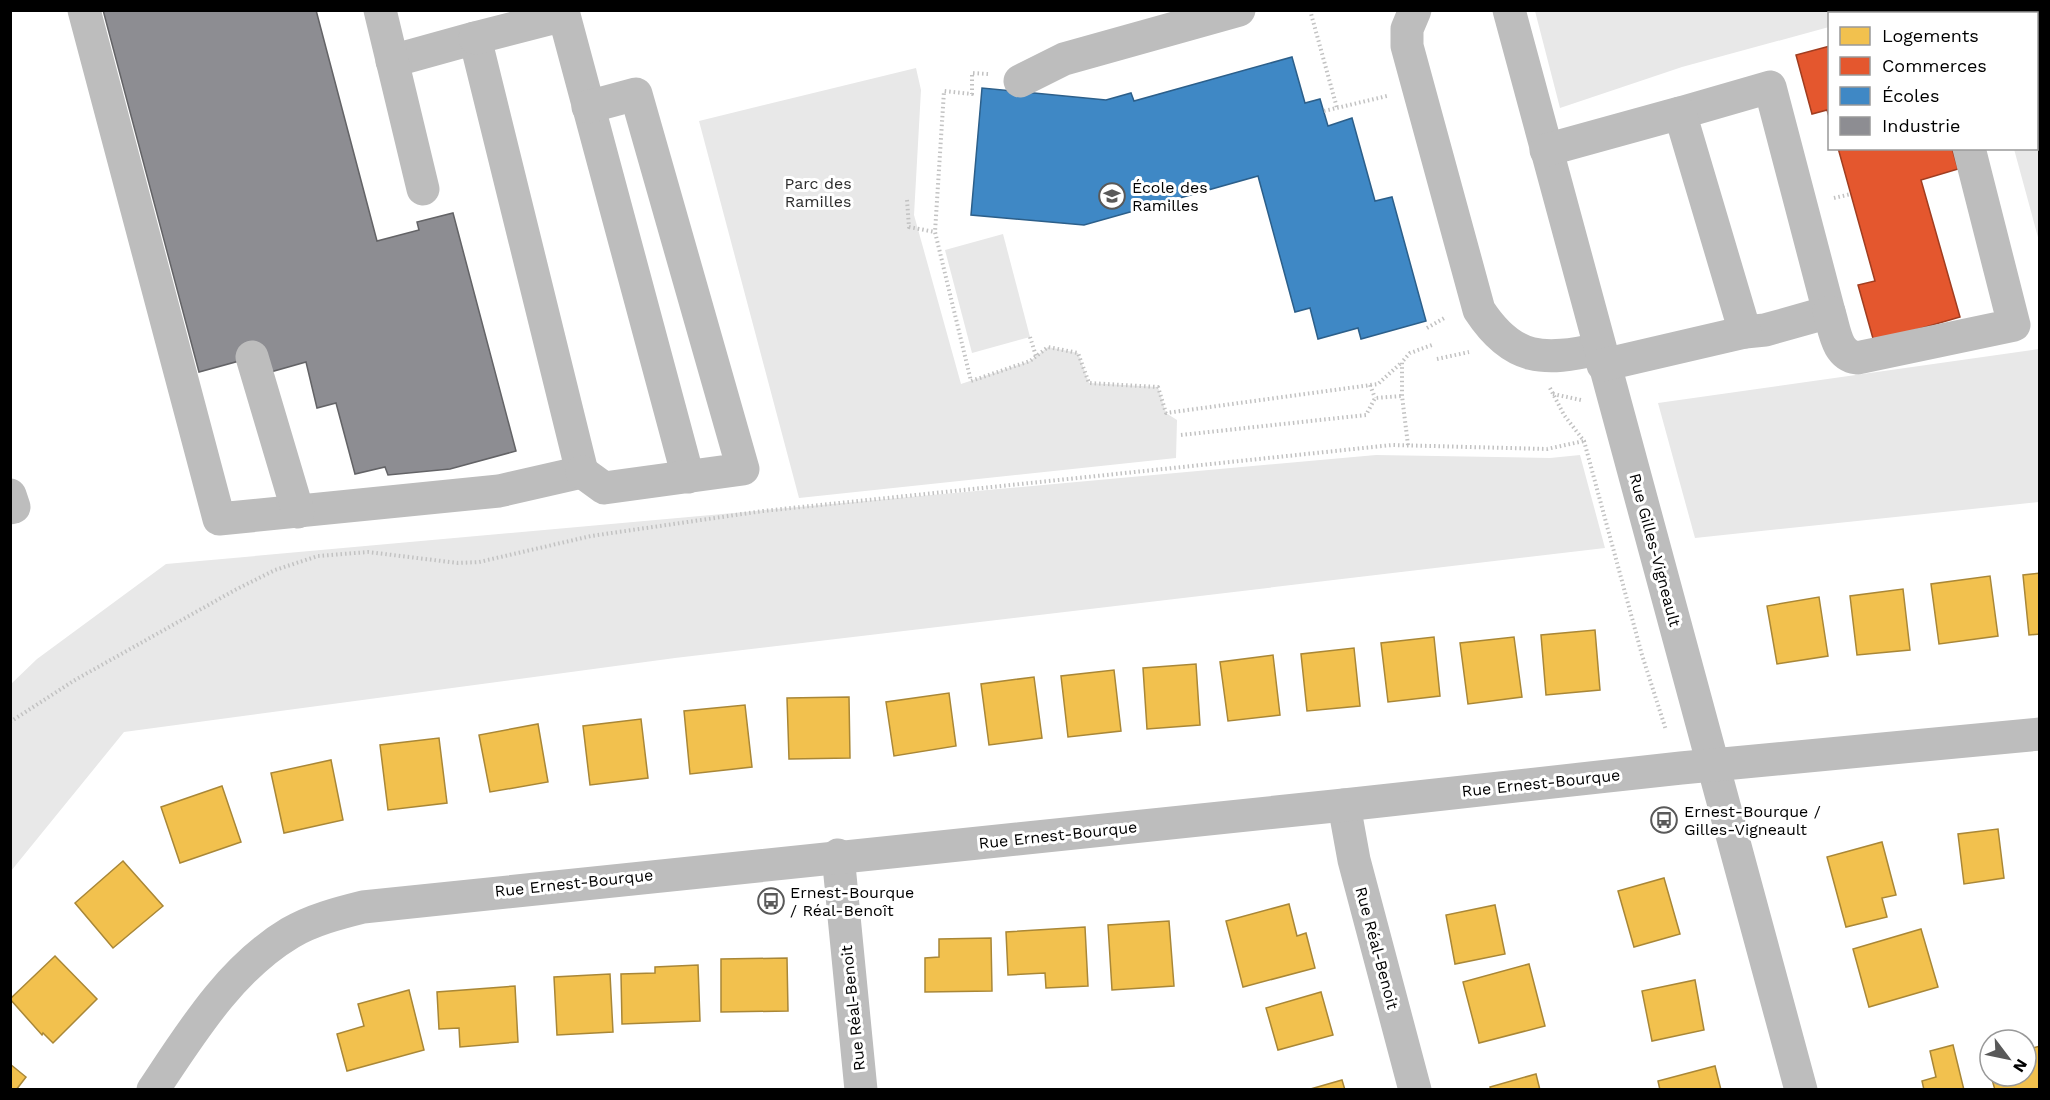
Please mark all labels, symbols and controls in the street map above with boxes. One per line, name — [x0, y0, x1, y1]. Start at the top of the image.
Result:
legend — [1828, 12, 2038, 150]
text: Logements — [1882, 25, 1979, 46]
text: Commerces — [1882, 55, 1987, 76]
text: Écoles — [1882, 85, 1939, 106]
text: Industrie — [1882, 115, 1960, 136]
park label: Parc des Ramilles — [784, 174, 852, 211]
place label: École des Ramilles — [1132, 178, 1208, 215]
school or university icon: École des Ramilles — [1097, 181, 1127, 211]
street label: Rue Gilles-Vigneault — [1625, 471, 1685, 629]
street label: Rue Ernest-Bourque — [1461, 765, 1621, 801]
place label: Ernest-Bourque / Gilles-Vigneault — [1684, 802, 1821, 839]
bus stop icon: Ernest-Bourque / Gilles-Vigneault — [1649, 805, 1679, 835]
street label: Rue Ernest-Bourque — [978, 817, 1138, 853]
street label: Rue Ernest-Bourque — [494, 865, 654, 901]
place label: Ernest-Bourque / Réal-Benoît — [790, 883, 914, 920]
street label: Rue Réal-Benoit — [1351, 885, 1403, 1012]
bus stop icon: Ernest-Bourque / Réal-Benoît — [756, 886, 786, 916]
street label: Rue Réal-Benoit — [837, 944, 869, 1072]
north arrow — [1978, 1028, 2038, 1088]
text: N — [2009, 1056, 2031, 1076]

